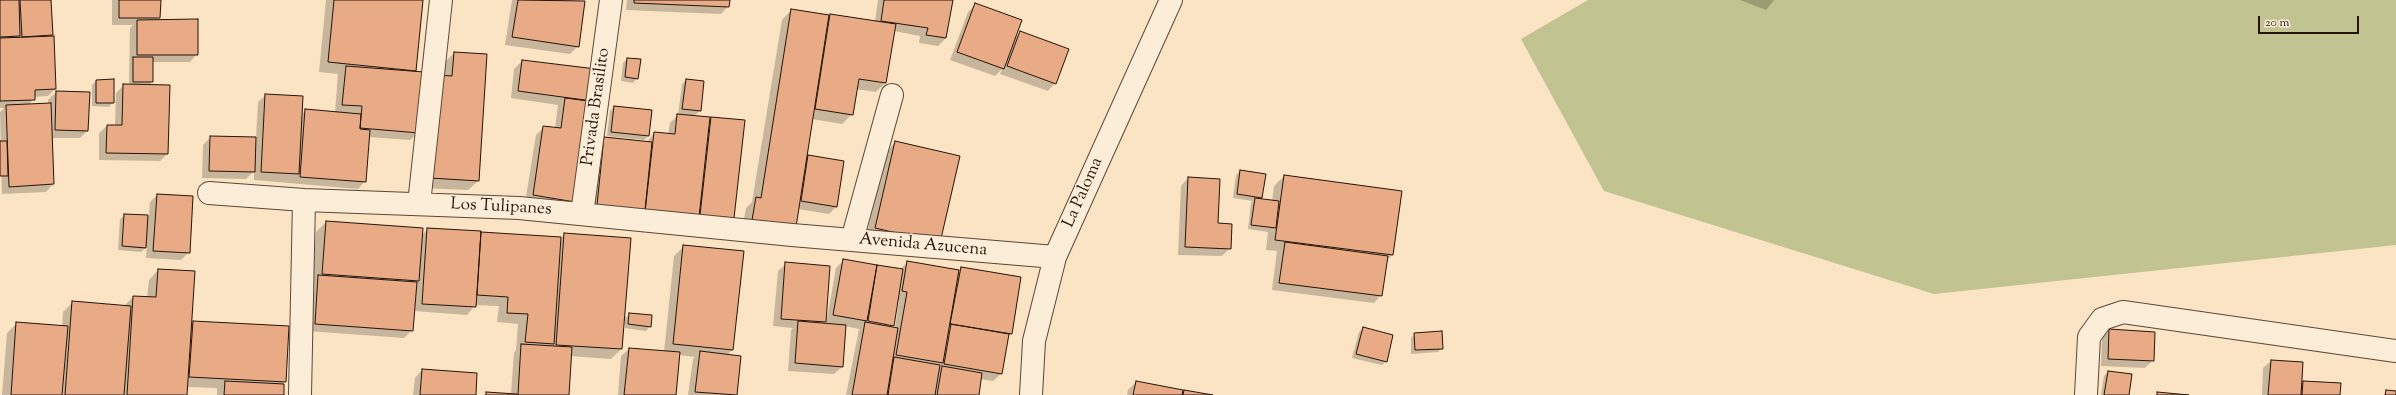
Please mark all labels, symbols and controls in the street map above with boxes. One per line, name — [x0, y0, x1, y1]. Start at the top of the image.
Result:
scale bar — [2260, 8, 2361, 34]
text: 20 m — [2265, 14, 2289, 32]
street label: Privada Brasilito — [579, 47, 615, 167]
street label: La Paloma — [1059, 155, 1109, 231]
street label: Los Tulipanes — [450, 195, 552, 221]
street label: Avenida Azucena — [858, 230, 988, 262]

